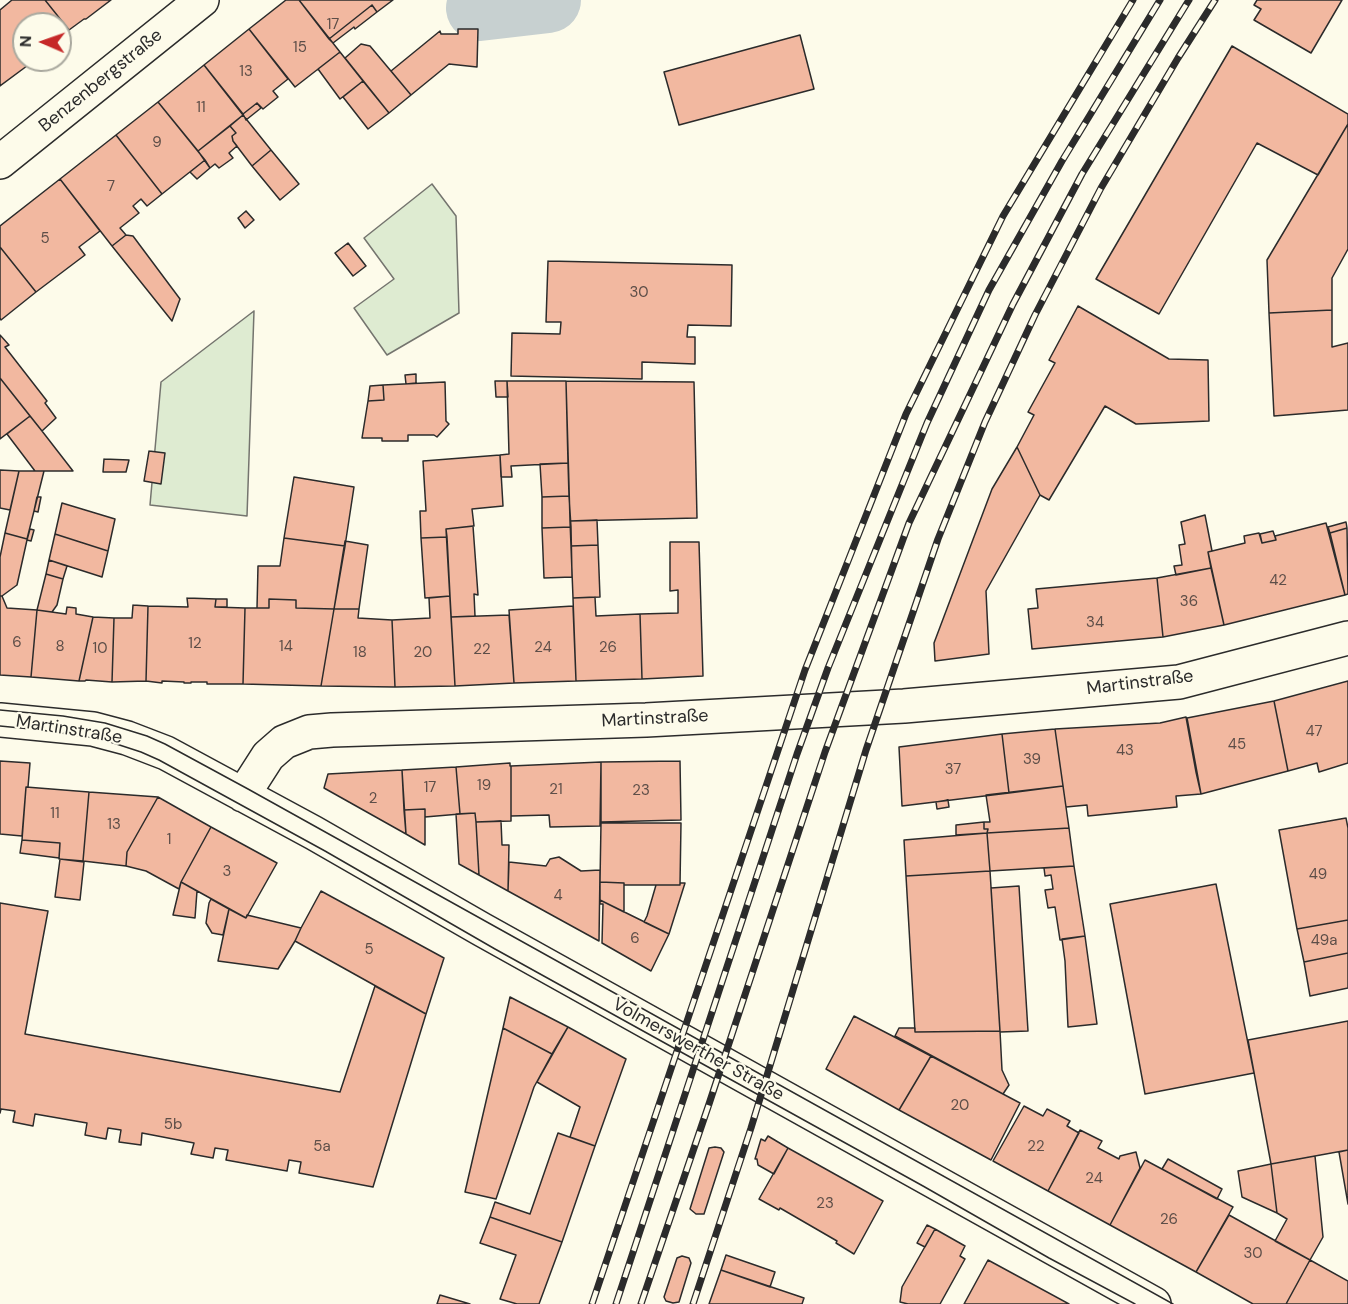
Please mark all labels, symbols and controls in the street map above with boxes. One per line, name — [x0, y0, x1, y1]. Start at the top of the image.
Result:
north arrow — [12, 12, 72, 72]
house number: 17 — [327, 16, 339, 34]
street label: Benzenbergstraße — [35, 25, 167, 137]
text: N — [15, 35, 36, 48]
house number: 15 — [293, 39, 307, 57]
house number: 13 — [239, 63, 253, 81]
house number: 11 — [196, 99, 206, 117]
house number: 9 — [152, 134, 162, 152]
house number: 7 — [107, 178, 115, 196]
house number: 5 — [40, 230, 50, 248]
house number: 30 — [629, 284, 649, 302]
house number: 42 — [1269, 572, 1287, 590]
house number: 36 — [1180, 593, 1198, 611]
house number: 34 — [1086, 614, 1104, 632]
house number: 6 — [12, 634, 22, 652]
house number: 12 — [188, 635, 202, 653]
house number: 8 — [55, 638, 65, 656]
house number: 14 — [279, 638, 293, 656]
house number: 24 — [534, 639, 552, 657]
house number: 26 — [599, 639, 617, 657]
house number: 10 — [93, 640, 107, 658]
house number: 22 — [473, 641, 491, 659]
house number: 18 — [353, 644, 367, 662]
house number: 20 — [414, 644, 432, 662]
street label: Martinstraße — [1085, 666, 1195, 700]
street label: Martinstraße — [601, 705, 709, 733]
street label: Martinstraße — [14, 711, 124, 749]
house number: 47 — [1305, 723, 1323, 741]
house number: 45 — [1228, 736, 1246, 754]
house number: 43 — [1116, 742, 1134, 760]
house number: 39 — [1023, 751, 1041, 769]
house number: 37 — [945, 761, 961, 779]
house number: 19 — [477, 777, 491, 795]
house number: 17 — [424, 779, 436, 797]
house number: 21 — [549, 781, 563, 799]
house number: 23 — [632, 782, 650, 800]
house number: 2 — [369, 790, 377, 808]
house number: 11 — [50, 805, 60, 823]
house number: 13 — [107, 816, 121, 834]
house number: 1 — [167, 831, 171, 849]
house number: 3 — [223, 863, 231, 881]
house number: 49 — [1309, 866, 1327, 884]
house number: 4 — [553, 887, 563, 905]
house number: 6 — [630, 930, 640, 948]
house number: 49a — [1311, 932, 1337, 950]
house number: 5 — [364, 941, 374, 959]
street label: Volmerswerther Straße — [609, 994, 787, 1106]
house number: 20 — [951, 1097, 969, 1115]
house number: 5b — [164, 1116, 182, 1134]
house number: 5a — [313, 1138, 331, 1156]
house number: 22 — [1027, 1138, 1045, 1156]
house number: 24 — [1085, 1170, 1103, 1188]
house number: 23 — [816, 1195, 834, 1213]
house number: 26 — [1160, 1211, 1178, 1229]
house number: 30 — [1243, 1245, 1263, 1263]

